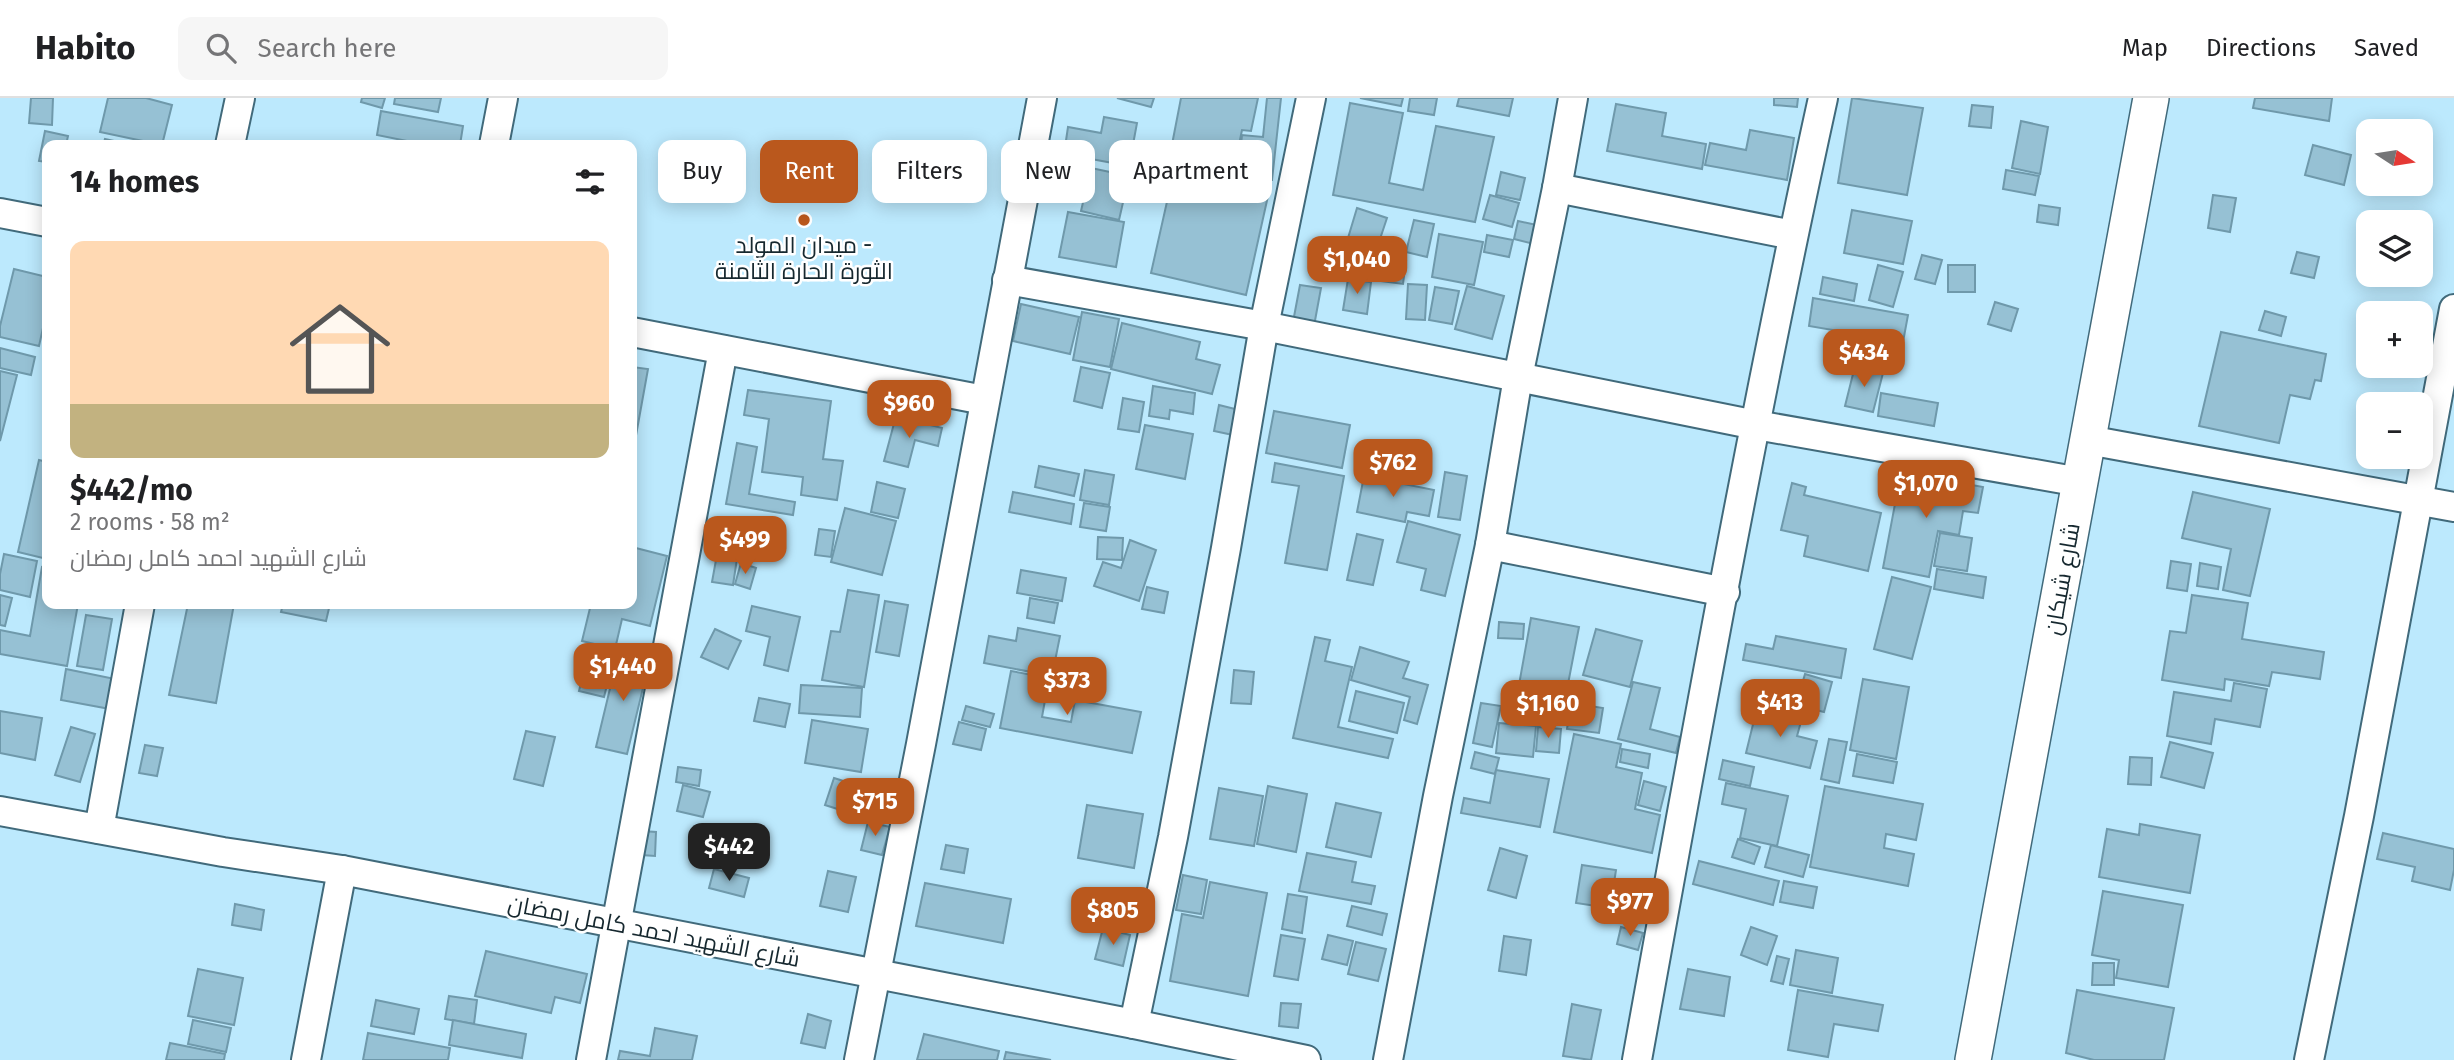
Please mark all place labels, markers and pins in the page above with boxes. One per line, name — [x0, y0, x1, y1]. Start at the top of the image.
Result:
marker: ميدان المولد - الثورة الحارة الثامنة — [796, 212, 812, 228]
place label: ميدان المولد - الثورة الحارة الثامنة — [715, 231, 893, 285]
pin: $1,040 — [1300, 236, 1414, 296]
pin: $434 — [1823, 330, 1905, 389]
pin: $960 — [868, 380, 950, 440]
pin: $762 — [1352, 440, 1434, 499]
pin: $1,070 — [1869, 460, 1983, 520]
pin: $499 — [704, 517, 786, 576]
pin: $1,440 — [566, 644, 680, 703]
pin: $373 — [1026, 658, 1108, 717]
pin: $1,160 — [1491, 680, 1605, 740]
pin: $413 — [1739, 680, 1821, 739]
pin: $715 — [834, 778, 916, 838]
pin: $442 — [688, 824, 770, 883]
pin: $977 — [1589, 878, 1671, 938]
pin: $805 — [1072, 888, 1154, 947]

